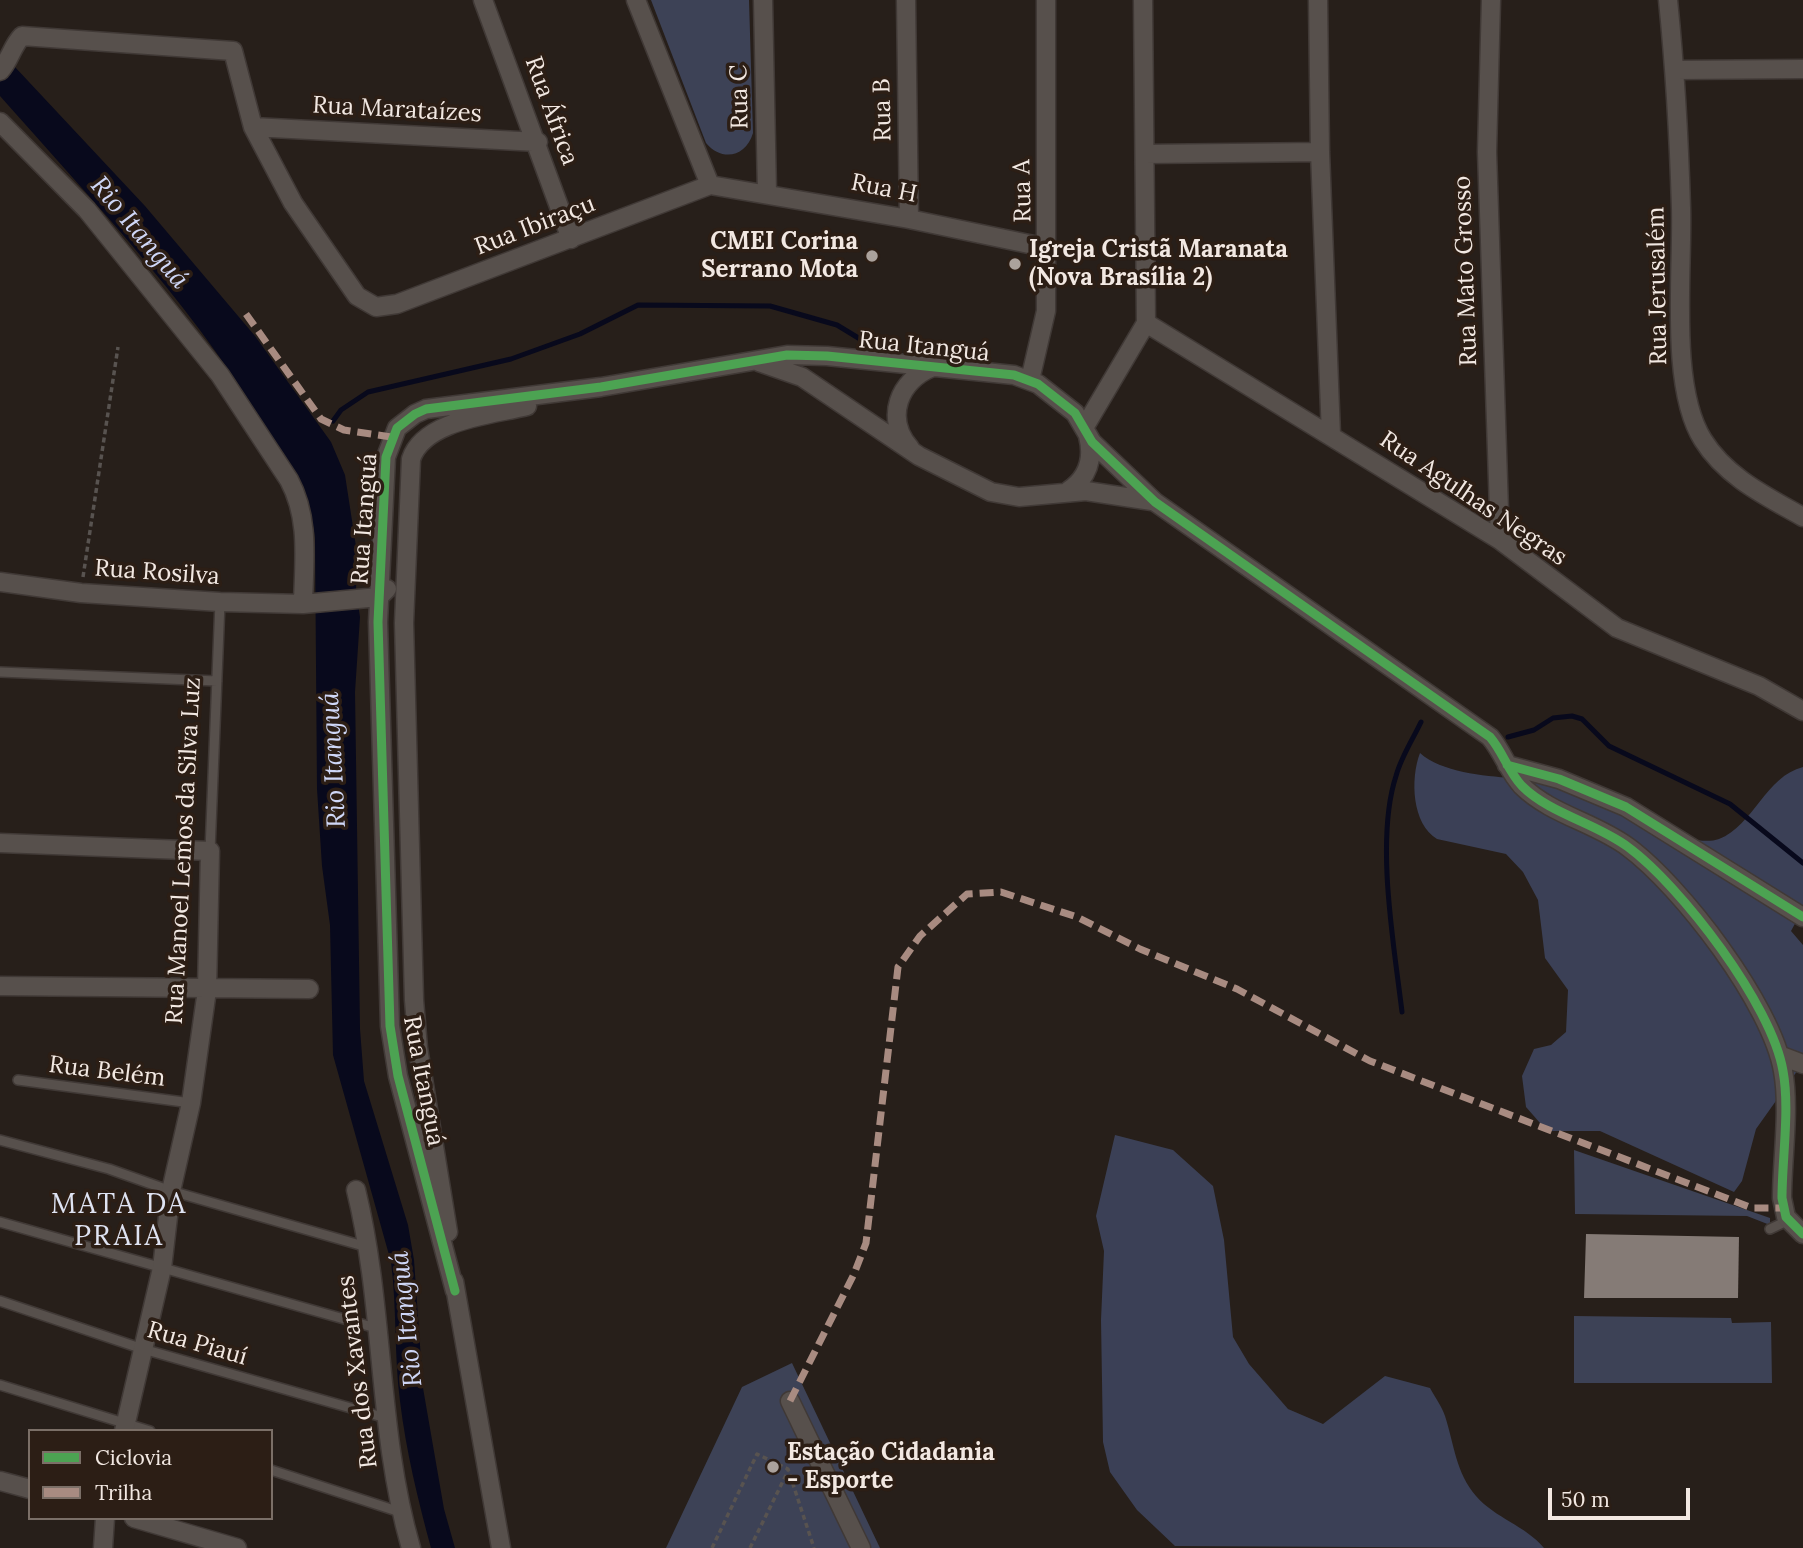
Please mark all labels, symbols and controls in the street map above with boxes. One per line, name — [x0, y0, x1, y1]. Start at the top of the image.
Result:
street label: Rua África — [518, 53, 584, 169]
street label: Rua C — [725, 64, 755, 130]
street label: Rua B — [868, 78, 898, 142]
street label: Rua Marataízes — [312, 91, 482, 129]
street label: Rua A — [1008, 159, 1038, 223]
street label: Rua H — [848, 168, 920, 210]
water label: Rio Itanguá — [83, 171, 195, 295]
street label: Rua Mato Grosso — [1448, 175, 1484, 367]
street label: Rua Ibiraçu — [471, 190, 599, 262]
street label: Rua Jerusalém — [1642, 206, 1674, 366]
place label: CMEI Corina Serrano Mota — [701, 228, 858, 284]
place label: Igreja Cristã Maranata (Nova Brasília 2) — [1029, 236, 1288, 292]
marker: CMEI Corina Serrano Mota — [864, 248, 880, 264]
marker: Igreja Cristã Maranata (Nova Brasília 2) — [1007, 256, 1023, 272]
street label: Rua Itanguá — [857, 326, 991, 368]
street label: Rua Agulhas Negras — [1374, 426, 1572, 572]
street label: Rua Itanguá — [346, 452, 384, 586]
street label: Rua Rosilva — [93, 554, 221, 592]
street label: Rua Manoel Lemos da Silva Luz — [161, 677, 207, 1025]
water label: Rio Itanguá — [315, 691, 353, 829]
street label: Rua Itanguá — [396, 1013, 450, 1149]
street label: Rua Belém — [47, 1051, 167, 1093]
district label: MATA DA PRAIA — [52, 1188, 186, 1254]
water label: Rio Itanguá — [384, 1250, 430, 1388]
street label: Rua dos Xavantes — [332, 1274, 384, 1470]
street label: Rua Piauí — [144, 1316, 250, 1372]
legend — [28, 1429, 273, 1520]
place label: Estação Cidadania - Esporte — [787, 1439, 995, 1495]
text: Ciclovia — [95, 1444, 172, 1471]
marker: Estação Cidadania - Esporte — [765, 1459, 781, 1475]
scale bar — [1551, 1474, 1693, 1518]
text: Trilha — [95, 1479, 152, 1506]
text: 50 m — [1561, 1486, 1610, 1513]

